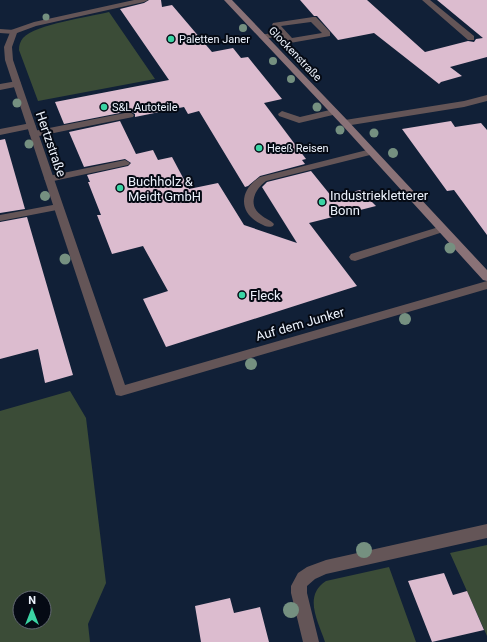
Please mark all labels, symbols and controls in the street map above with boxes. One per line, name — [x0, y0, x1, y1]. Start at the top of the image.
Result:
street label: Glockenstraße — [266, 24, 324, 84]
place label: Paletten Janer — [179, 33, 250, 46]
marker: Paletten Janer — [166, 34, 176, 44]
place label: S&L Autoteile — [112, 101, 178, 114]
marker: S&L Autoteile — [99, 102, 109, 112]
street label: Hertzstraße — [33, 109, 69, 179]
place label: Heeß Reisen — [267, 142, 329, 155]
marker: Heeß Reisen — [254, 143, 264, 153]
place label: Buchholz & Meidt GmbH — [128, 174, 201, 204]
marker: Buchholz & Meidt GmbH — [115, 183, 125, 193]
place label: Industriekletterer Bonn — [330, 188, 429, 218]
marker: Industriekletterer Bonn — [317, 197, 327, 207]
place label: Fleck — [250, 288, 281, 303]
marker: Fleck — [237, 290, 247, 300]
street label: Auf dem Junker — [254, 304, 347, 344]
north arrow — [12, 590, 52, 630]
text: N — [28, 594, 36, 607]

